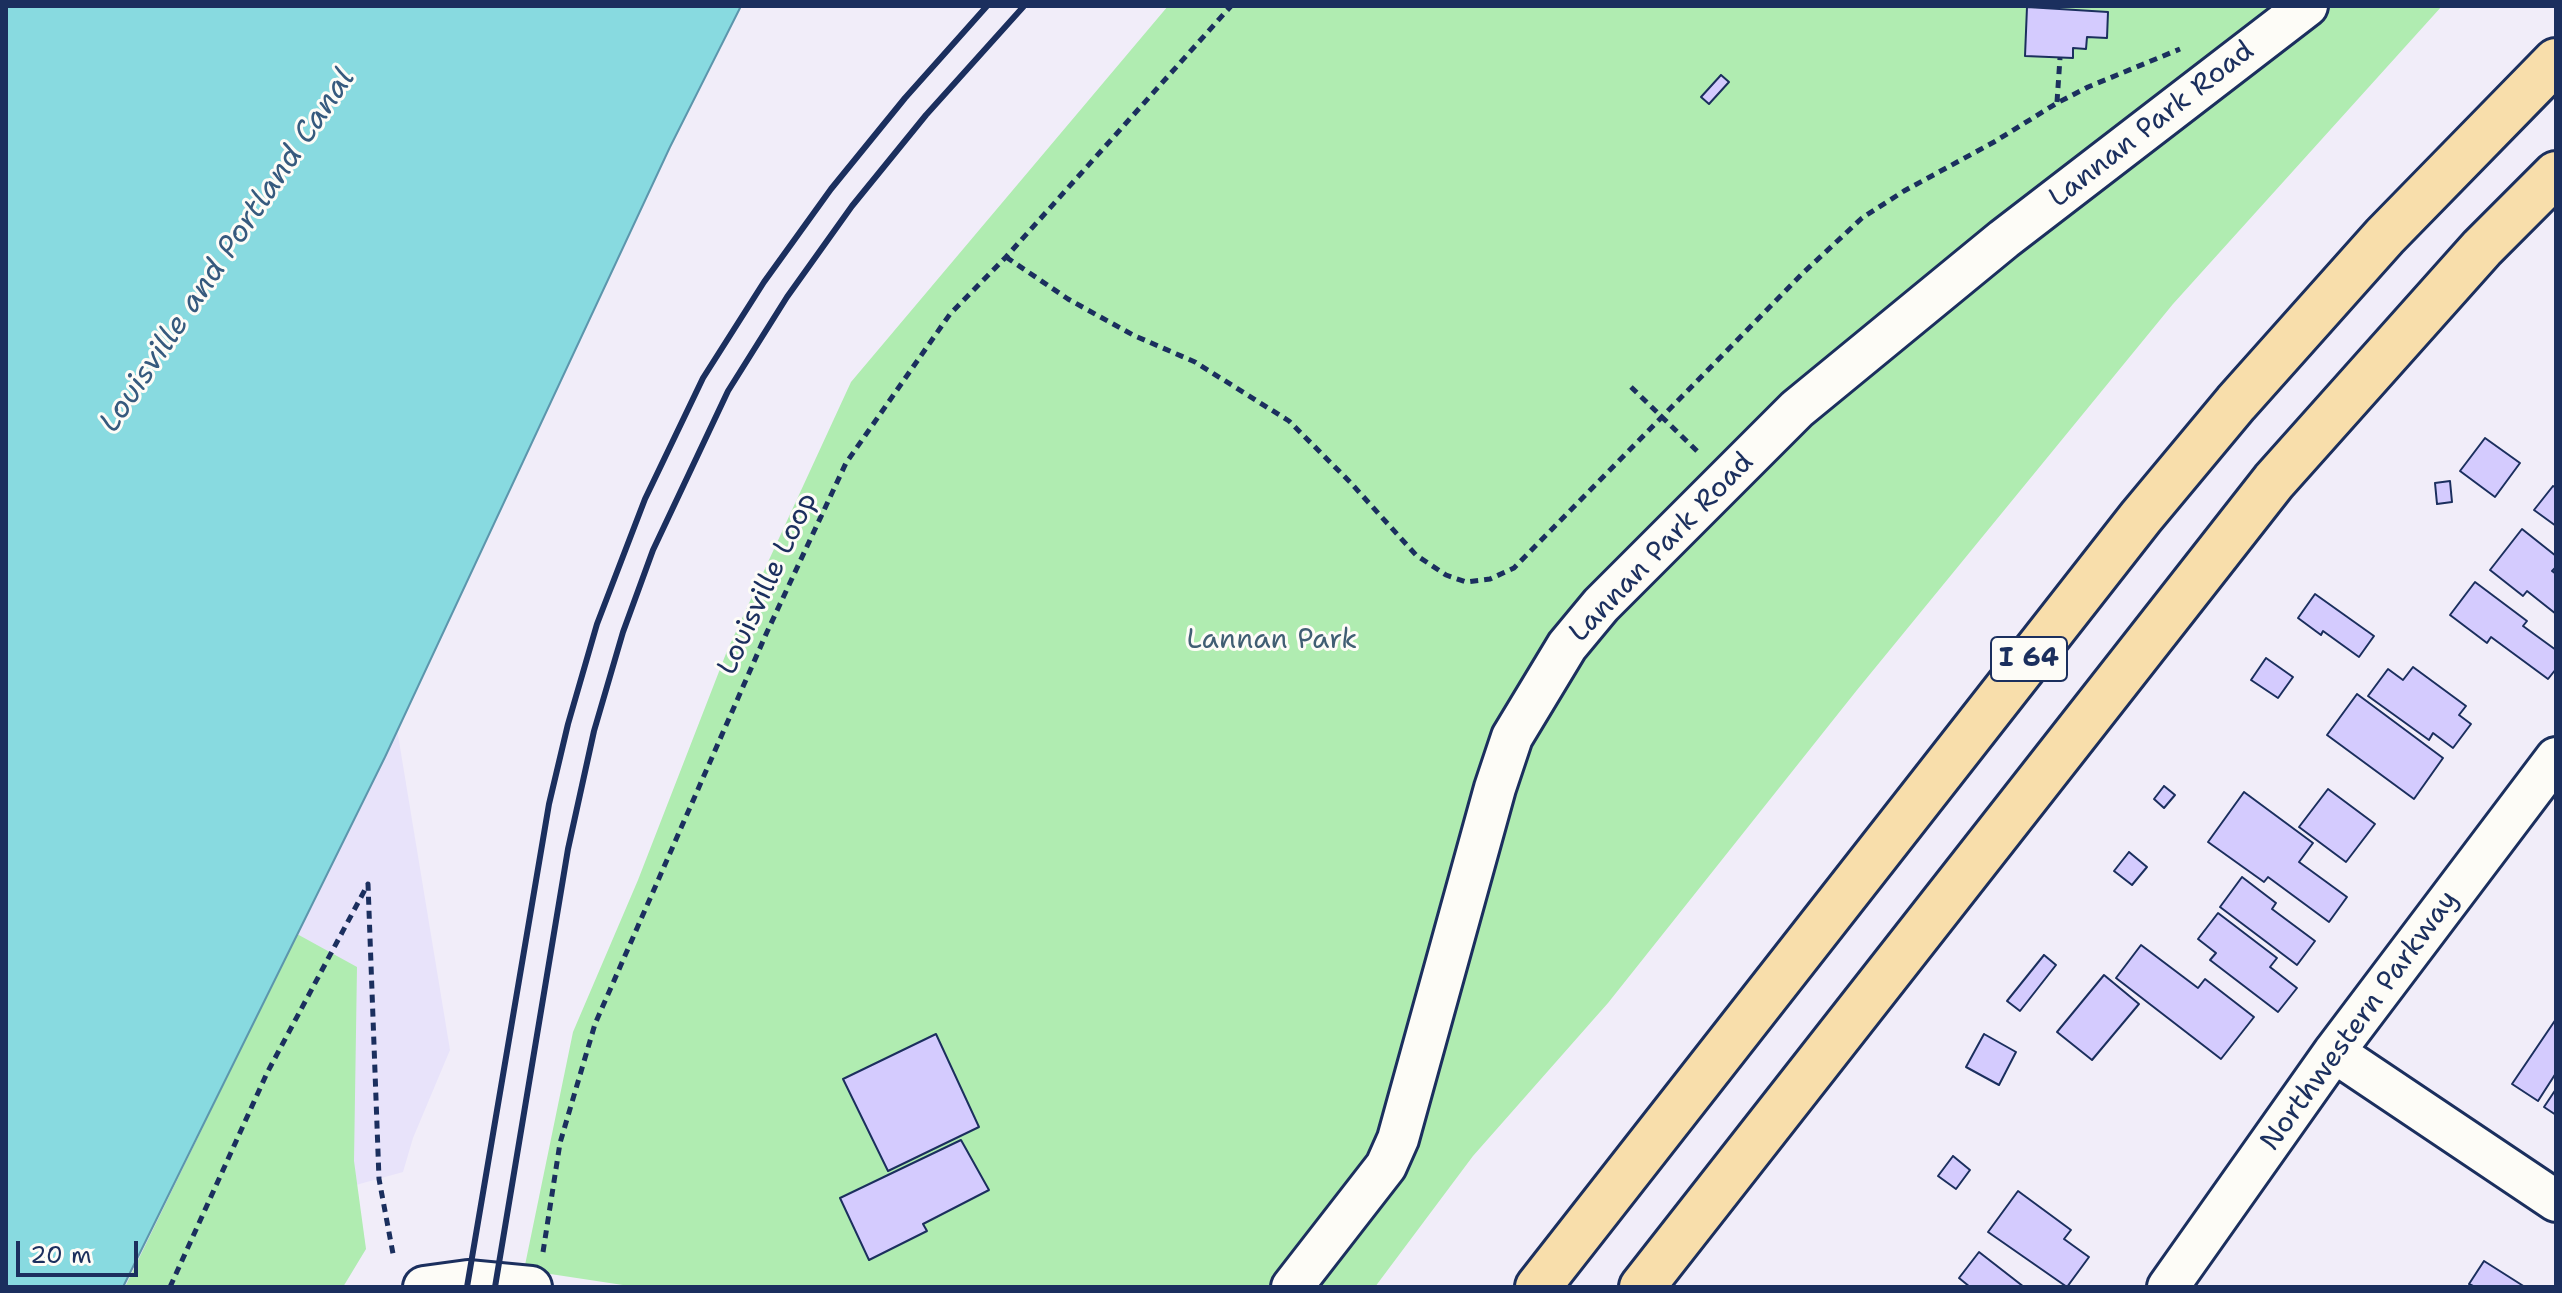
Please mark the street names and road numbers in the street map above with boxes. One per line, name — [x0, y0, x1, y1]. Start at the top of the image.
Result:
street label: Lannan Park Road — [2043, 35, 2261, 215]
street label: Lannan Park Road — [1563, 446, 1761, 650]
street label: Louisville Loop — [711, 488, 825, 680]
road number: I 64 — [1991, 637, 2067, 681]
street label: Northwestern Parkway — [2254, 884, 2466, 1158]

